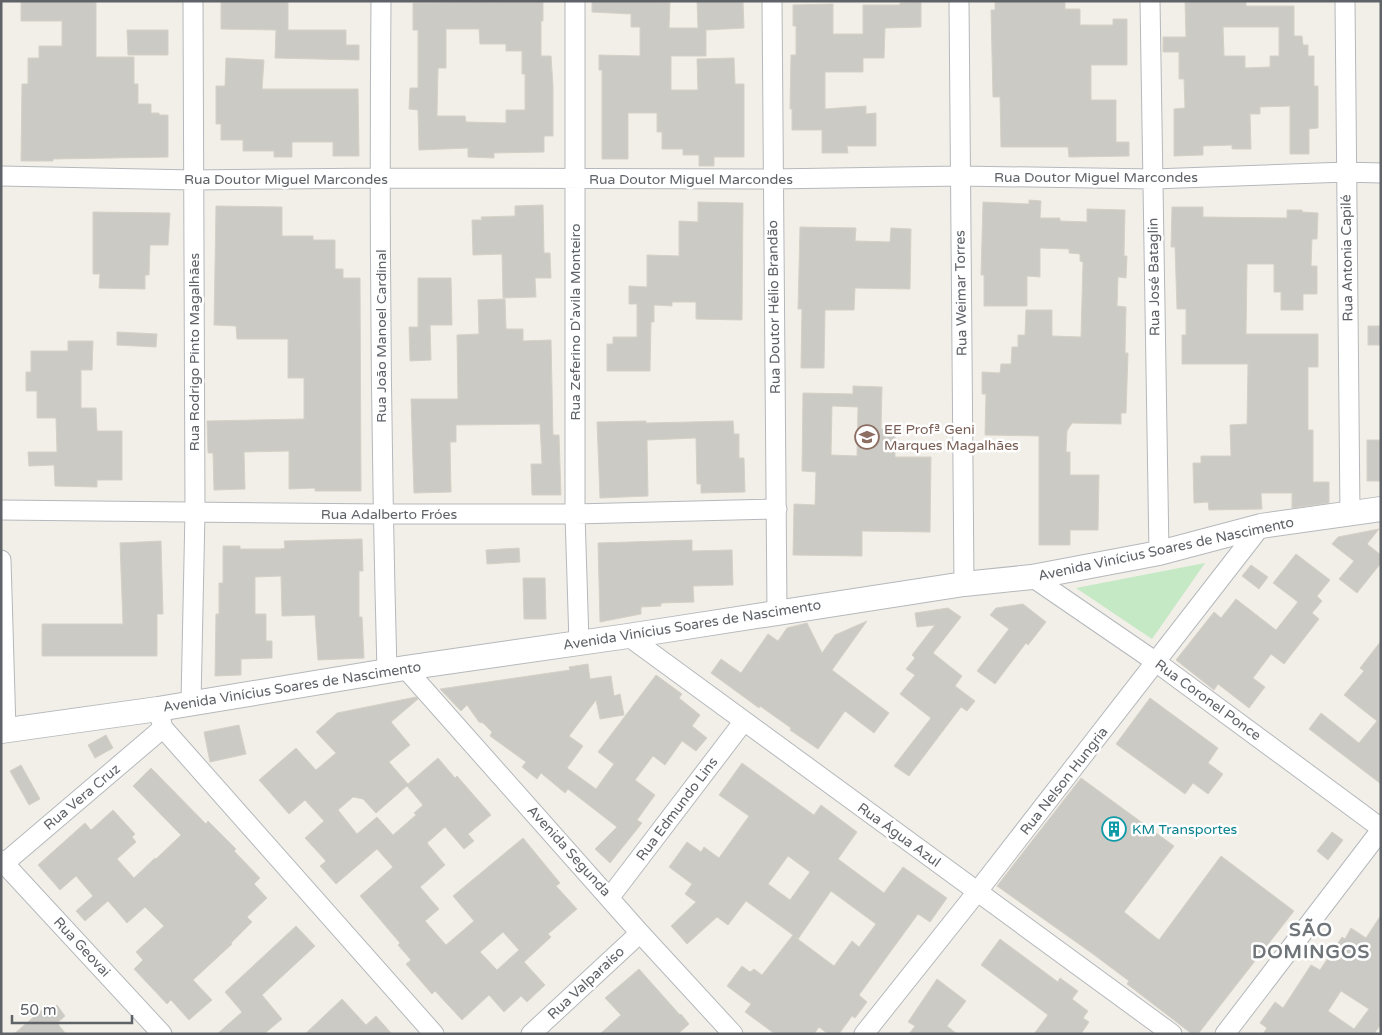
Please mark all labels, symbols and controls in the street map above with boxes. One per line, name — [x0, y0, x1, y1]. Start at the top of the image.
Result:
street label: Rua Doutor Miguel Marcondes — [994, 169, 1198, 186]
street label: Rua Doutor Miguel Marcondes — [184, 171, 388, 188]
street label: Rua Doutor Miguel Marcondes — [589, 171, 793, 188]
street label: Rua Antonia Capilé — [1337, 194, 1357, 322]
street label: Rua José Bataglin — [1144, 218, 1164, 336]
street label: Rua Doutor Hélio Brandão — [764, 220, 784, 394]
street label: Rua Zeferino D'avila Monteiro — [567, 223, 584, 421]
street label: Rua Weimar Torres — [951, 230, 971, 356]
street label: Rua João Manoel Cardinal — [373, 249, 390, 423]
street label: Rua Rodrigo Pinto Magalhães — [186, 253, 203, 451]
place label: EE Profª Geni Marques Magalhães — [884, 421, 1019, 454]
school or university icon: EE Profª Geni Marques Magalhães — [854, 424, 880, 450]
street label: Rua Adalberto Fróes — [321, 506, 457, 523]
street label: Avenida Vinícius Soares de Nascimento — [1037, 514, 1295, 584]
street label: Avenida Vinícius Soares de Nascimento — [562, 596, 822, 654]
street label: Rua Coronel Ponce — [1152, 656, 1264, 744]
street label: Avenida Vinícius Soares de Nascimento — [162, 658, 422, 716]
street label: Rua Nelson Hungria — [1016, 723, 1112, 839]
street label: Rua Edmundo Lins — [633, 754, 722, 864]
street label: Rua Vera Cruz — [40, 760, 124, 834]
street label: Rua Água Azul — [854, 799, 944, 871]
street label: Avenida Segunda — [524, 802, 614, 900]
building icon: KM Transportes — [1101, 816, 1127, 842]
place label: KM Transportes — [1132, 821, 1238, 838]
street label: Rua Geovai — [50, 914, 114, 980]
district label: SÃO DOMINGOS — [1252, 918, 1370, 963]
street label: Rua Valparaíso — [544, 943, 628, 1023]
scale bar — [12, 992, 132, 1024]
text: 50 m — [20, 1001, 57, 1019]

